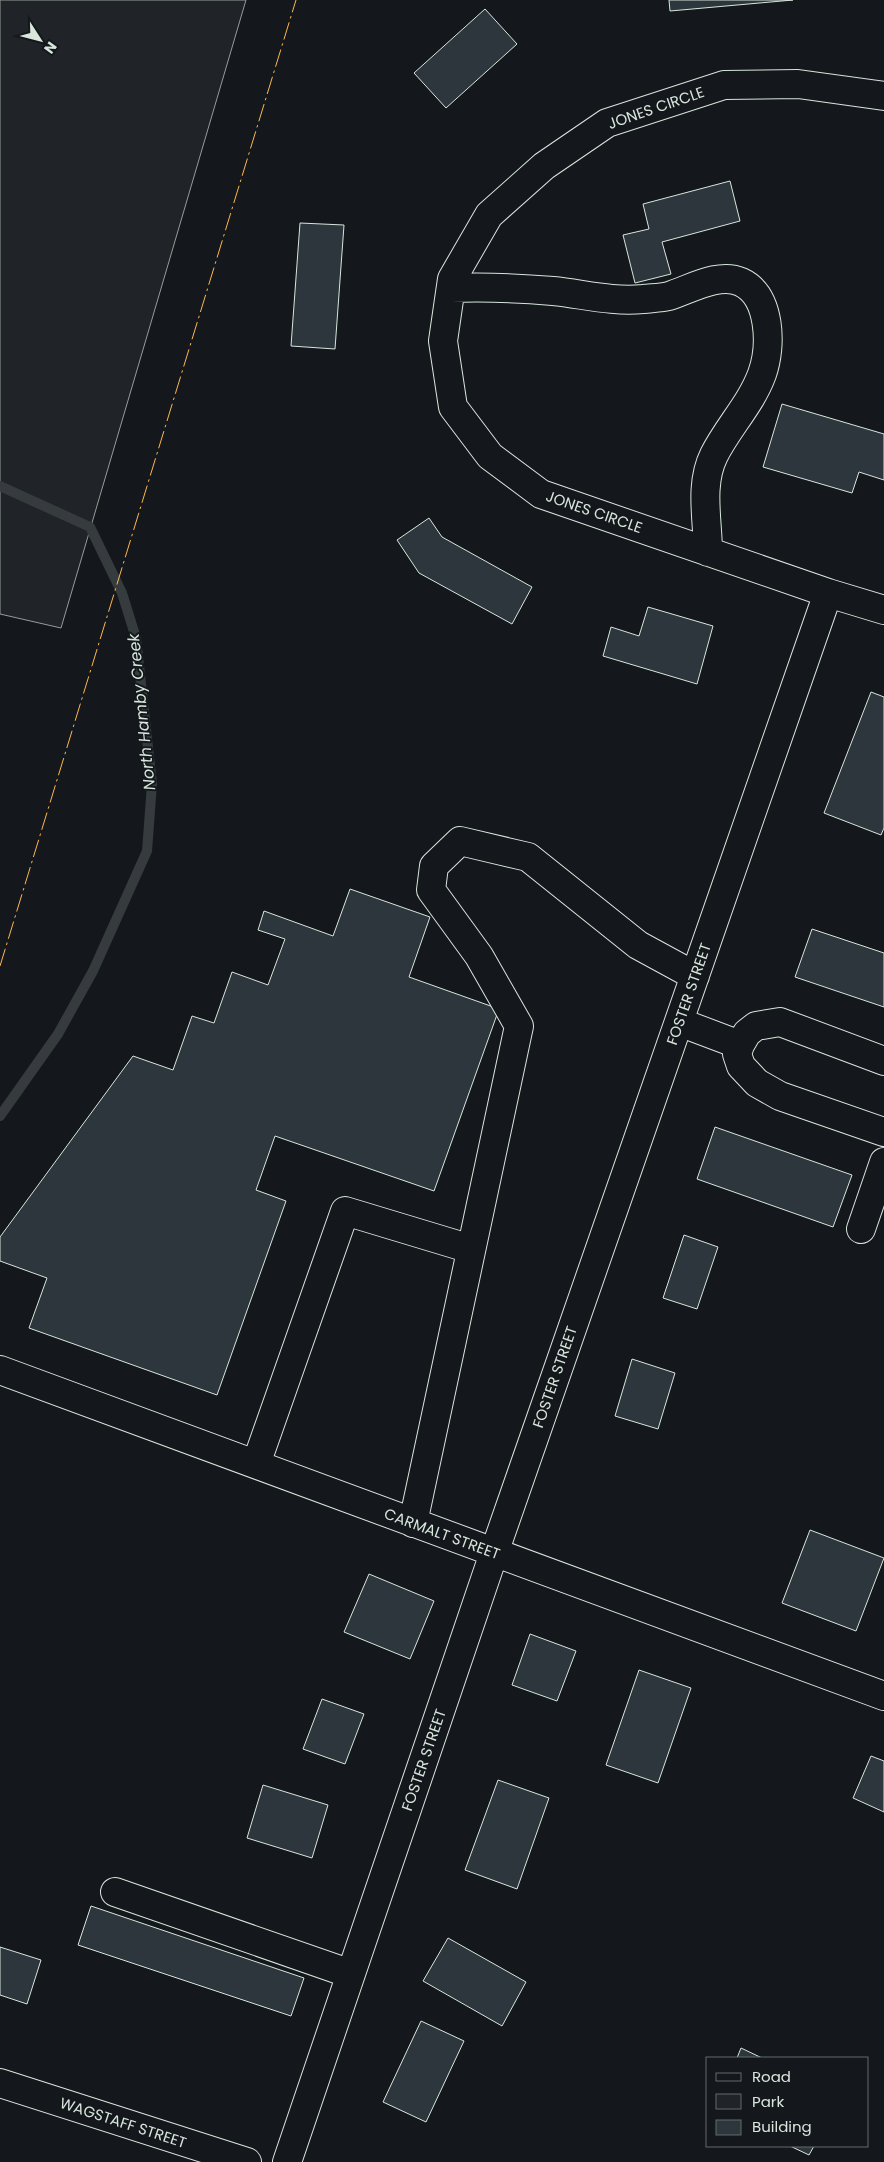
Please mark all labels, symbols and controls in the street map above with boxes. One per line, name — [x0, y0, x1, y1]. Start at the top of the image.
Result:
north arrow — [15, 15, 65, 65]
text: N — [39, 38, 62, 58]
street label: JONES CIRCLE — [605, 81, 707, 134]
street label: JONES CIRCLE — [543, 485, 645, 538]
water label: North Hamby Creek — [122, 632, 161, 792]
street label: FOSTER STREET — [661, 940, 716, 1048]
street label: FOSTER STREET — [527, 1323, 582, 1431]
street label: CARMALT STREET — [381, 1503, 503, 1564]
street label: FOSTER STREET — [396, 1706, 451, 1814]
legend — [706, 2057, 869, 2147]
text: Road — [752, 2066, 791, 2087]
text: Park — [752, 2091, 784, 2112]
street label: WAGSTAFF STREET — [57, 2092, 189, 2153]
text: Building — [752, 2116, 812, 2137]

